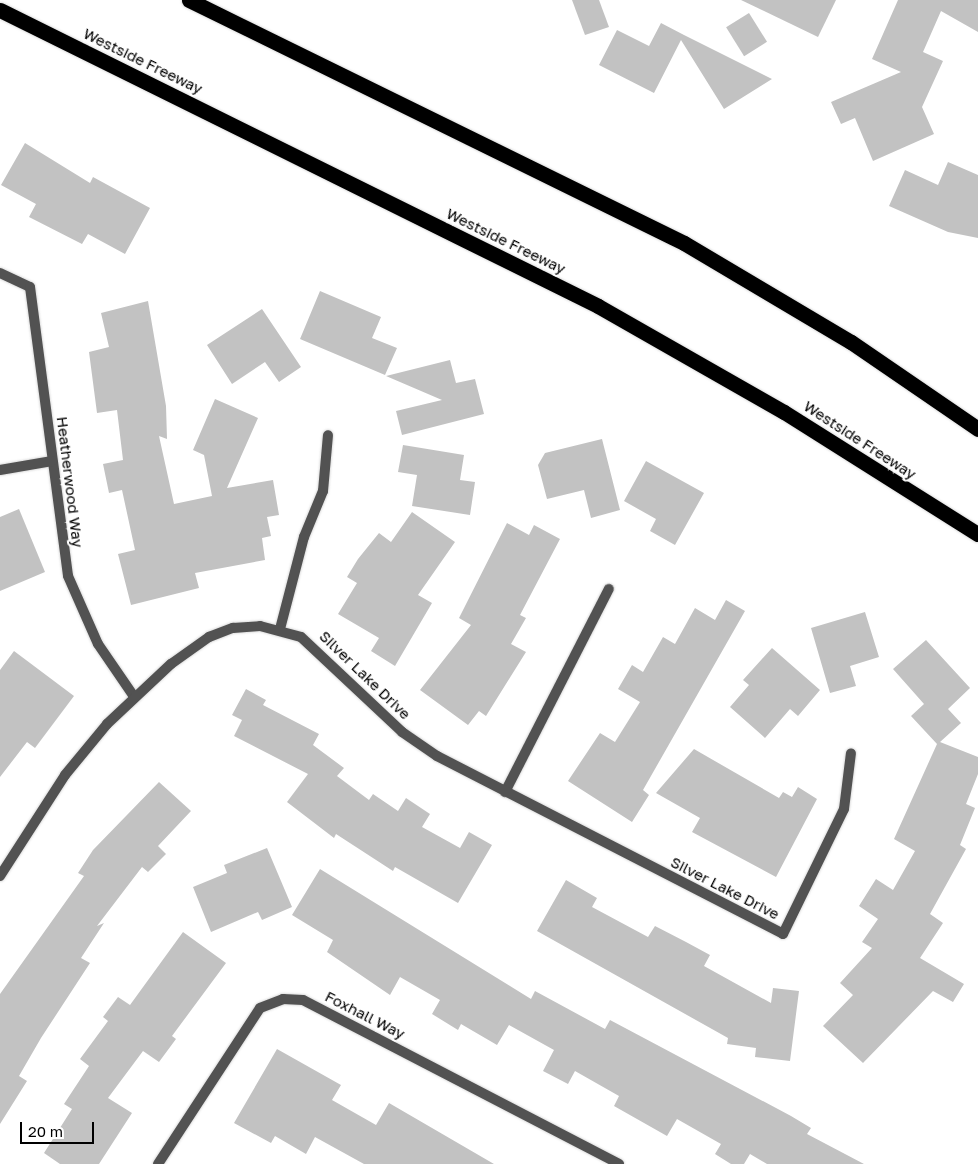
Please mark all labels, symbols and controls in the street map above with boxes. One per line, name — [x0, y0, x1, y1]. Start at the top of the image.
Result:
street label: Westside Freeway — [80, 24, 206, 98]
street label: Westside Freeway — [443, 204, 569, 278]
street label: Westside Freeway — [800, 397, 920, 483]
street label: Heatherwood Way — [53, 415, 87, 549]
street label: Silver Lake Drive — [316, 627, 414, 723]
street label: Silver Lake Drive — [668, 853, 782, 923]
street label: Foxhall Way — [322, 987, 408, 1043]
scale bar — [22, 1112, 96, 1144]
text: 20 m — [28, 1122, 63, 1140]

